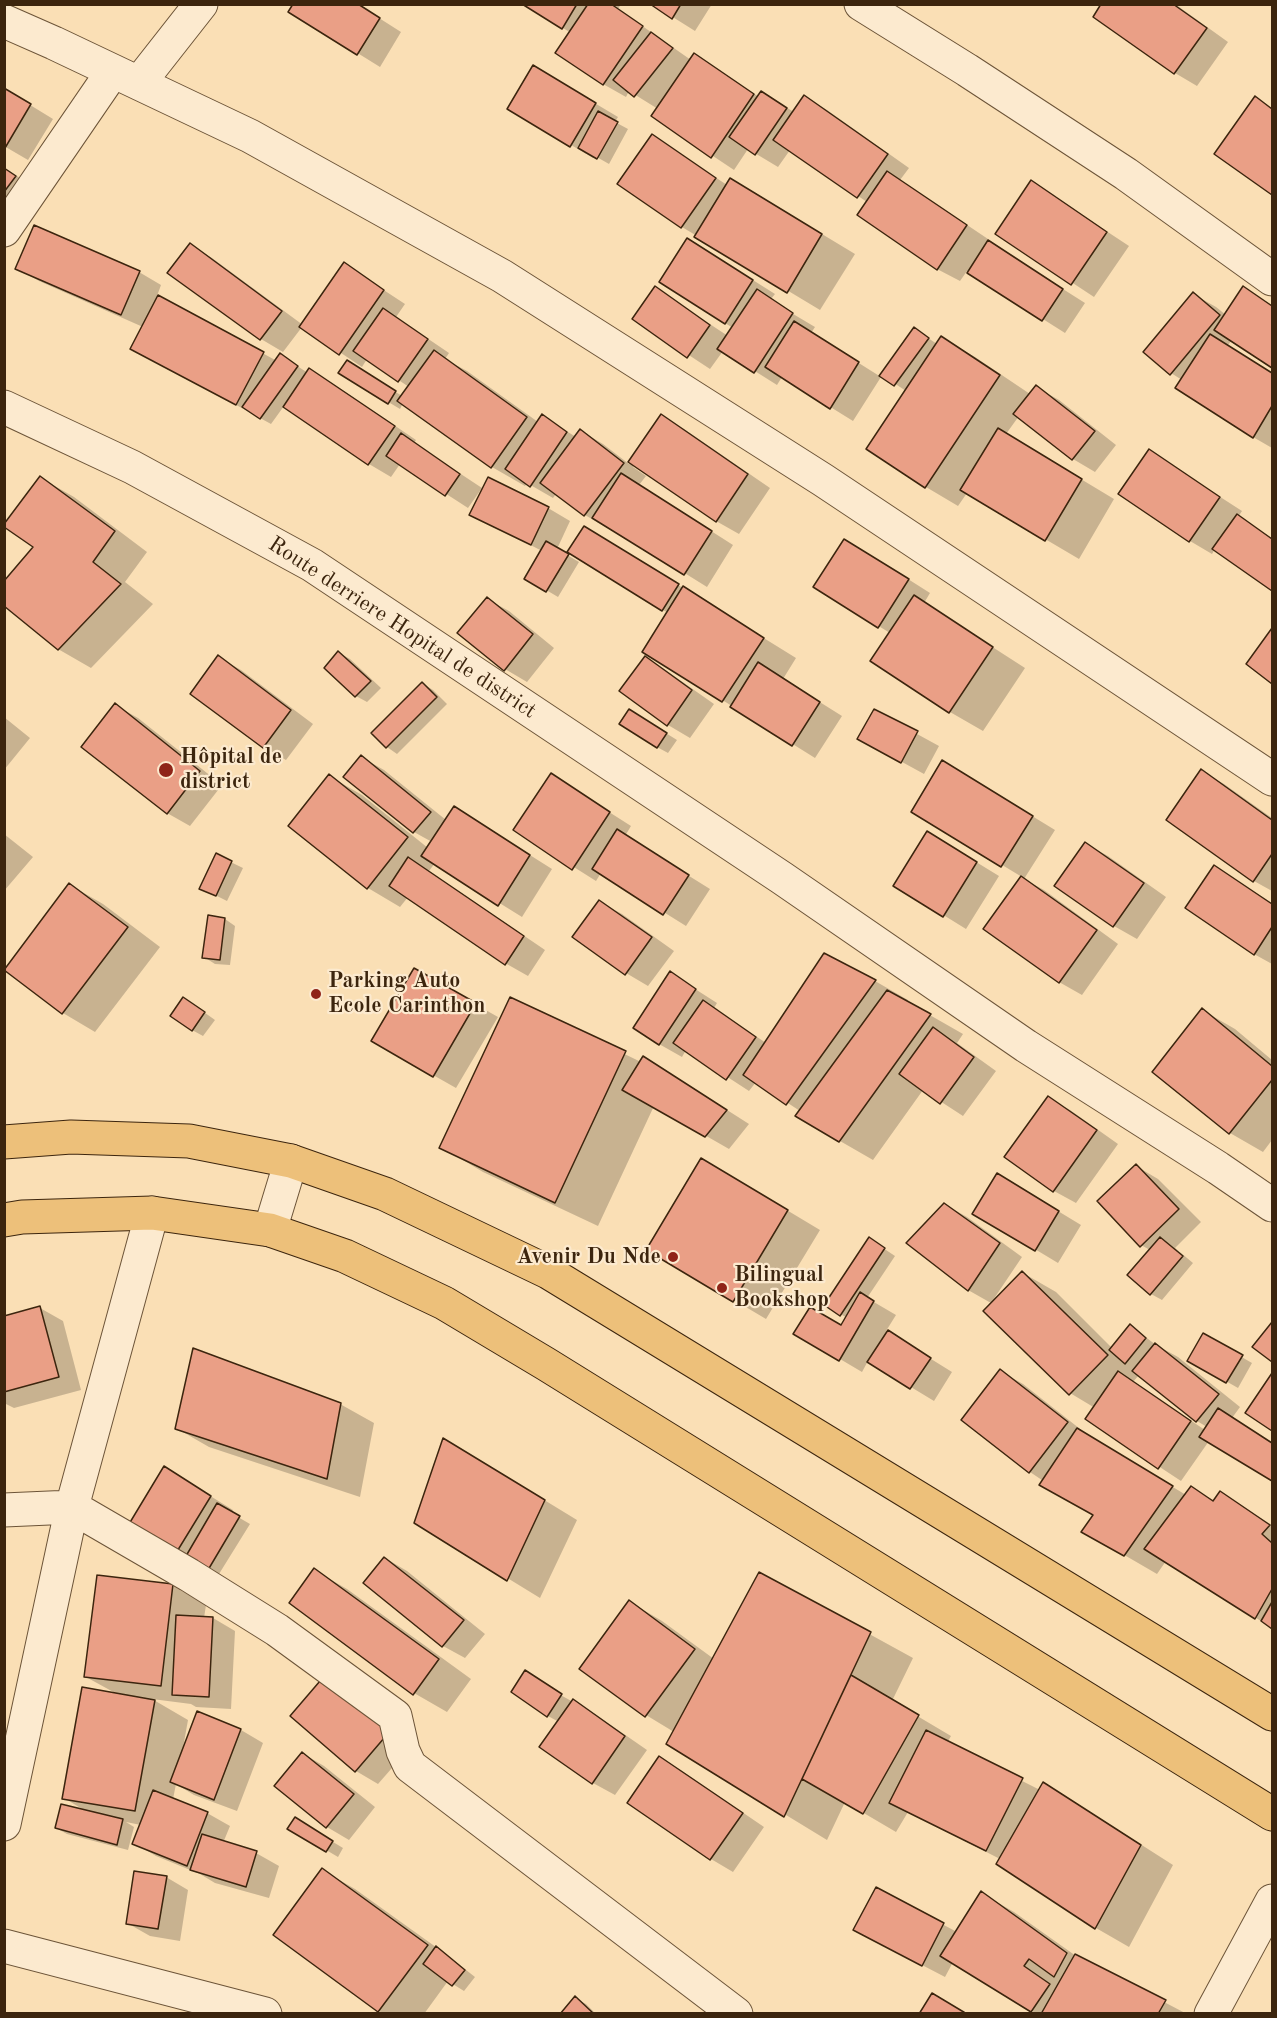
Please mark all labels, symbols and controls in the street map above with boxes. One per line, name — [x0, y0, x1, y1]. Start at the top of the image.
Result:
street label: Route derriere Hopital de district — [263, 531, 541, 725]
place label: Hôpital de district — [180, 744, 282, 796]
marker: Hôpital de district — [157, 761, 175, 779]
place label: Parking Auto Ecole Carinthon — [328, 968, 486, 1020]
marker: Parking Auto Ecole Carinthon — [309, 987, 323, 1001]
place label: Avenir Du Nde — [516, 1244, 661, 1270]
marker: Avenir Du Nde — [666, 1250, 680, 1264]
place label: Bilingual Bookshop — [734, 1262, 829, 1314]
marker: Bilingual Bookshop — [715, 1281, 729, 1295]

